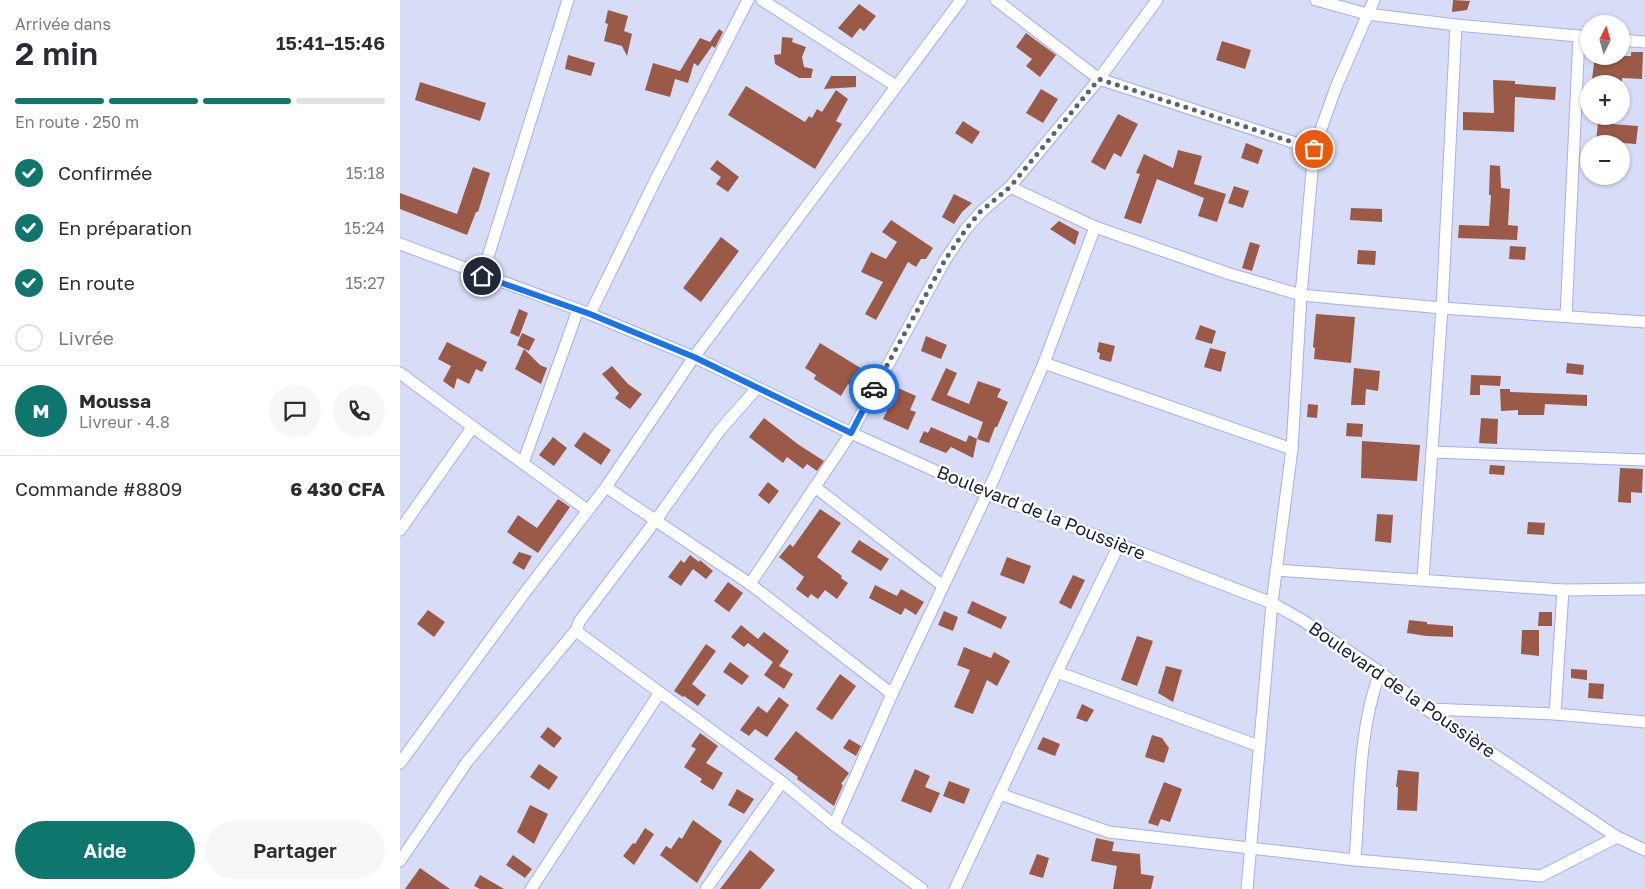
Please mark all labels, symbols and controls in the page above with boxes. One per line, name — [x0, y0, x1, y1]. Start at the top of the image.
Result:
text: Arrivée dans — [15, 14, 111, 34]
north arrow — [1580, 15, 1630, 65]
map controls — [1580, 15, 1630, 185]
text: 15:41–15:46 — [276, 31, 385, 54]
text: 2 min — [15, 34, 98, 72]
button: + — [1580, 75, 1630, 125]
text: En route · 250 m — [15, 112, 139, 132]
pin — [1293, 128, 1335, 170]
icon: bag — [1300, 135, 1328, 163]
button: − — [1580, 135, 1630, 185]
icon: check — [15, 159, 43, 187]
text: Confirmée — [58, 161, 152, 184]
text: 15:18 — [346, 163, 385, 183]
icon: check — [15, 214, 43, 242]
text: En préparation — [58, 216, 192, 239]
text: 15:24 — [344, 218, 385, 238]
pin — [461, 255, 503, 297]
icon: home — [468, 262, 496, 290]
icon: check — [15, 269, 43, 297]
text: En route — [58, 271, 135, 294]
text: 15:27 — [345, 273, 385, 293]
text: Livrée — [58, 326, 114, 349]
courier — [849, 364, 899, 414]
icon: car — [860, 375, 888, 403]
button: chat — [269, 385, 321, 437]
button: phone — [333, 385, 385, 437]
text: Moussa — [79, 389, 151, 412]
text: M — [33, 399, 49, 422]
text: Livreur · 4.8 — [79, 412, 170, 432]
street label: Boulevard de la Poussière — [934, 460, 1149, 564]
text: Commande #8809 — [15, 477, 182, 500]
text: 6 430 CFA — [290, 477, 385, 500]
street label: Boulevard de la Poussière — [1305, 616, 1500, 762]
button: Aide — [15, 821, 195, 879]
button: Partager — [205, 821, 385, 879]

